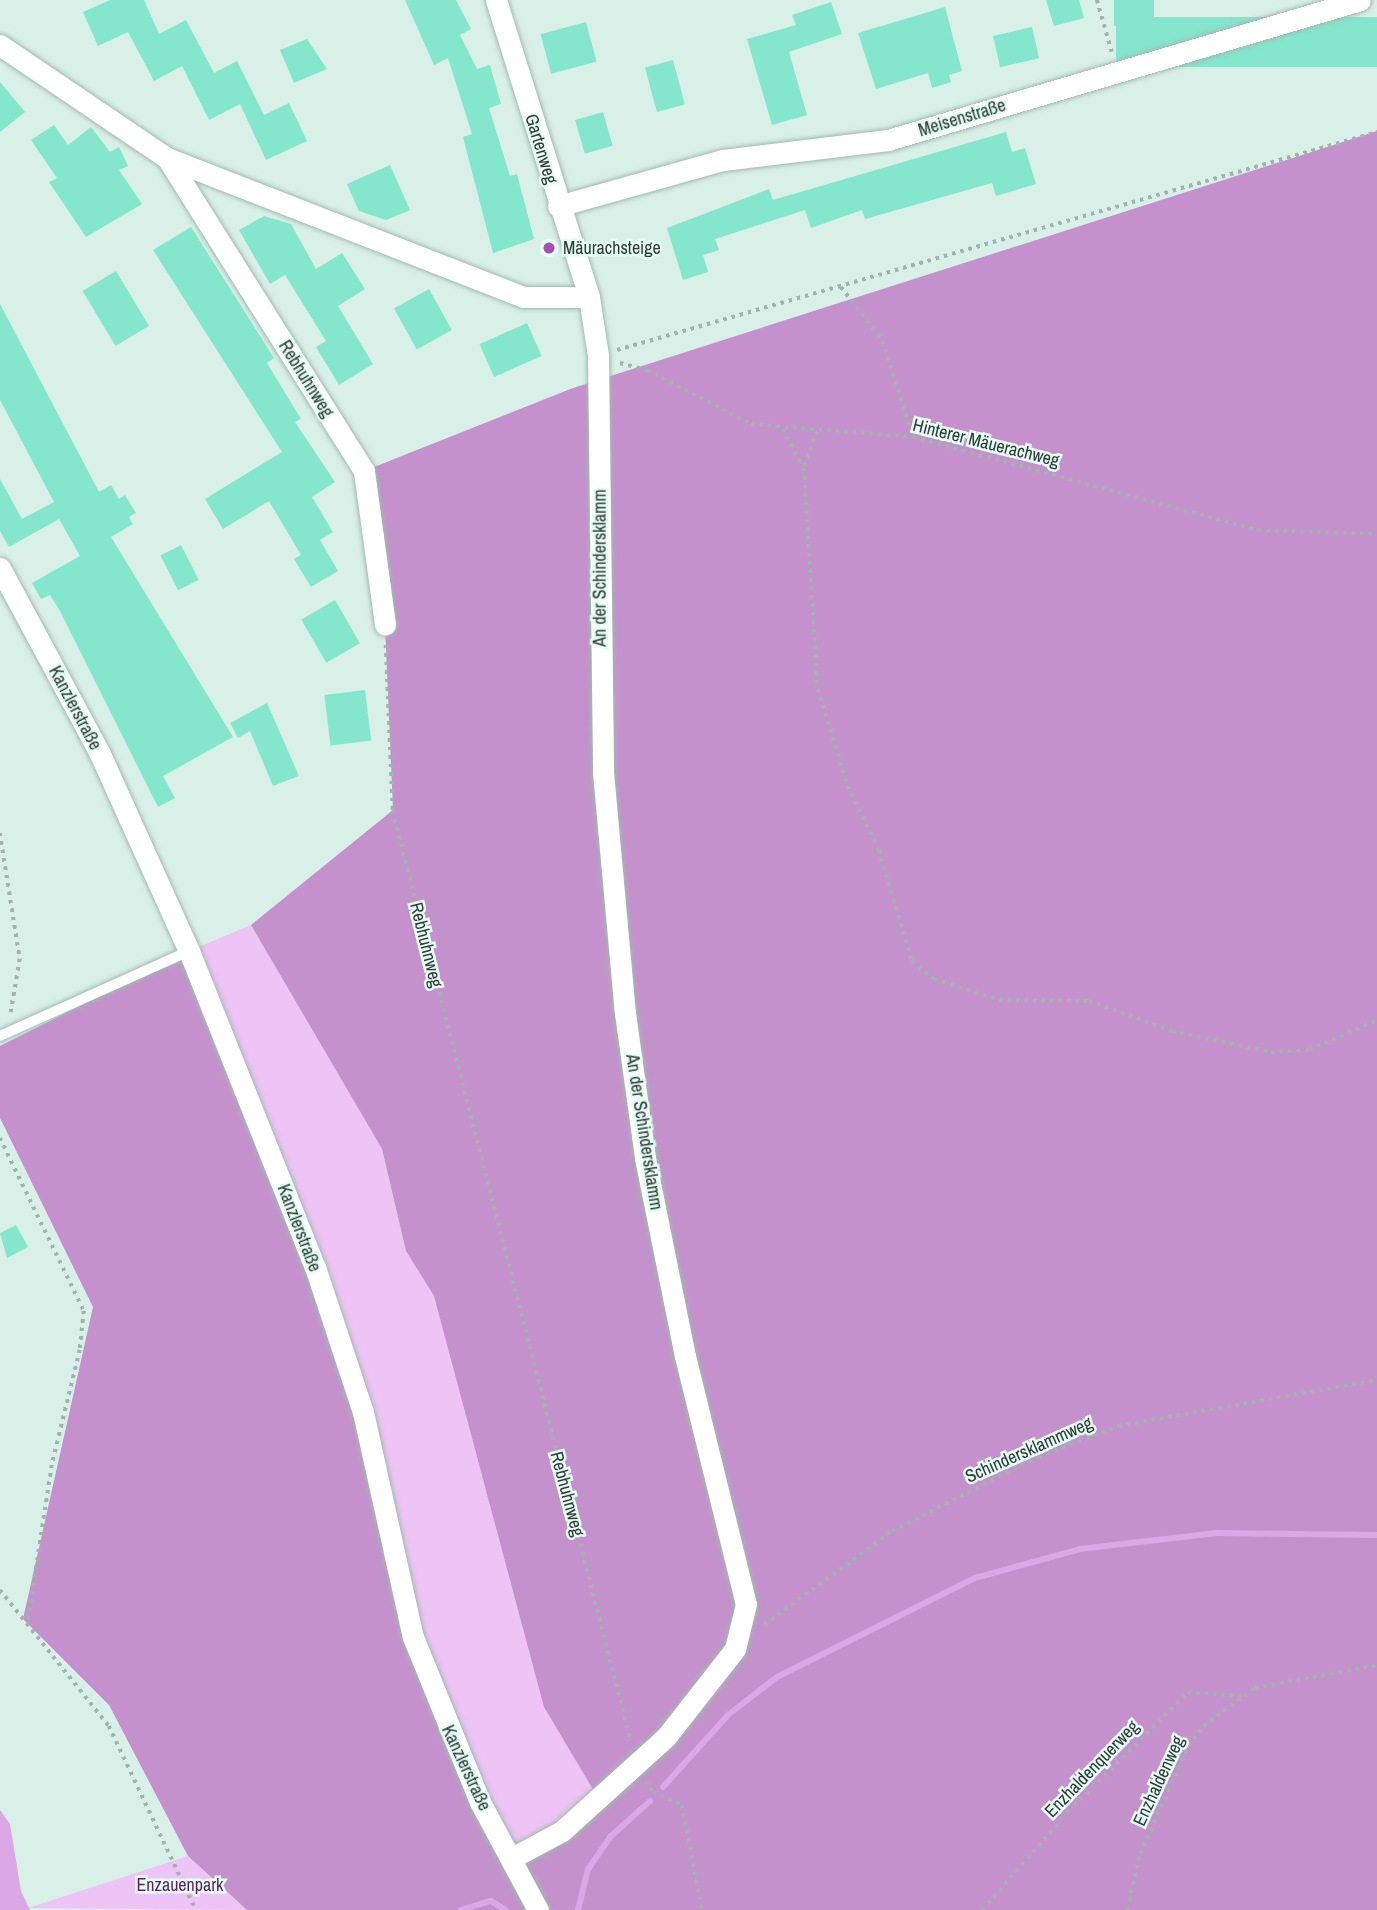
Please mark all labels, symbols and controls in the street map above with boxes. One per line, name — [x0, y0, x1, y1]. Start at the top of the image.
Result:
street label: Meisenstraße — [916, 94, 1008, 142]
street label: Gartenweg — [520, 111, 562, 187]
place label: Mäurachsteige — [563, 237, 661, 259]
marker: Mäurachsteige — [541, 240, 557, 256]
street label: Rebhuhnweg — [274, 336, 338, 422]
street label: Hinterer Mäuerachweg — [911, 414, 1061, 472]
street label: An der Schindersklamm — [589, 489, 611, 647]
street label: Kanzlerstraße — [44, 662, 106, 754]
street label: Rebhuhnweg — [405, 900, 447, 990]
street label: An der Schindersklamm — [621, 1053, 667, 1211]
street label: Kanzlerstraße — [272, 1181, 326, 1275]
street label: Schindersklammweg — [962, 1412, 1096, 1488]
street label: Rebhuhnweg — [545, 1449, 589, 1539]
street label: Enzhaldenquerweg — [1040, 1716, 1144, 1822]
street label: Kanzlerstraße — [437, 1722, 495, 1814]
street label: Enzhaldenweg — [1129, 1733, 1189, 1829]
park label: Enzauenpark — [137, 1874, 223, 1896]

